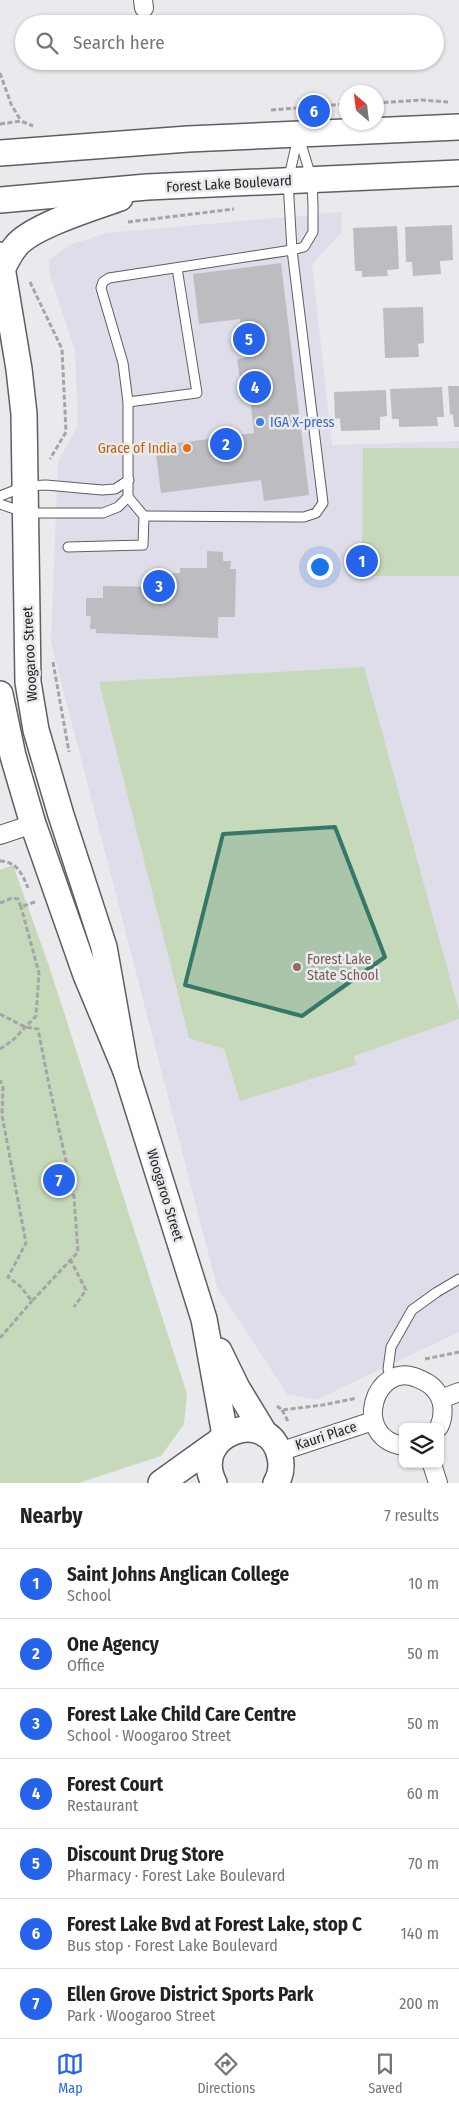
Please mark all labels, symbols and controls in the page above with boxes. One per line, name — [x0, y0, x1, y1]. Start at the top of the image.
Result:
search box — [15, 15, 444, 70]
icon: search — [33, 29, 61, 57]
text: Search here — [73, 31, 165, 54]
north arrow — [339, 85, 384, 130]
pin: 6 — [298, 92, 330, 130]
street label: Forest Lake Boulevard — [166, 172, 292, 196]
pin: 5 — [233, 320, 265, 358]
pin: 4 — [239, 368, 271, 406]
place label: IGA X-press — [270, 414, 335, 431]
marker: IGA X-press — [254, 416, 266, 428]
pin: 2 — [210, 425, 242, 463]
place label: Grace of India — [98, 440, 177, 457]
marker: Grace of India — [181, 442, 193, 454]
pin: 1 — [346, 542, 378, 580]
your location — [307, 554, 333, 580]
pin: 3 — [143, 567, 175, 605]
street label: Woogaroo Street — [19, 606, 41, 702]
place label: Forest Lake State School — [307, 951, 379, 984]
marker: Forest Lake State School — [291, 961, 303, 973]
street label: Woogaroo Street — [143, 1147, 187, 1243]
pin: 7 — [43, 1161, 75, 1199]
street label: Kauri Place — [293, 1418, 359, 1454]
map controls — [399, 1423, 444, 1468]
button: layers — [399, 1423, 444, 1468]
text: Nearby — [20, 1503, 82, 1529]
text: 7 results — [384, 1506, 439, 1525]
text: Saint Johns Anglican College — [67, 1563, 289, 1586]
text: 1 — [33, 1574, 39, 1593]
text: 10 m — [408, 1574, 439, 1593]
text: School — [67, 1586, 111, 1605]
text: One Agency — [67, 1633, 159, 1656]
text: 2 — [32, 1644, 40, 1663]
text: 50 m — [407, 1644, 439, 1663]
text: Office — [67, 1656, 105, 1675]
text: Forest Lake Child Care Centre — [67, 1703, 296, 1726]
text: 3 — [32, 1714, 40, 1733]
text: 50 m — [407, 1714, 439, 1733]
text: School · Woogaroo Street — [67, 1726, 231, 1745]
text: Forest Court — [67, 1773, 163, 1796]
text: 4 — [32, 1784, 40, 1803]
text: 60 m — [407, 1784, 439, 1803]
text: Restaurant — [67, 1796, 138, 1815]
text: Discount Drug Store — [67, 1843, 224, 1866]
text: 5 — [32, 1854, 40, 1873]
text: 70 m — [408, 1854, 439, 1873]
text: Pharmacy · Forest Lake Boulevard — [67, 1866, 285, 1885]
text: Forest Lake Bvd at Forest Lake, stop C — [67, 1913, 362, 1936]
text: 6 — [32, 1924, 40, 1943]
text: 140 m — [401, 1924, 439, 1943]
text: Bus stop · Forest Lake Boulevard — [67, 1936, 278, 1955]
text: Ellen Grove District Sports Park — [67, 1983, 313, 2006]
text: 7 — [33, 1994, 39, 2013]
text: 200 m — [399, 1994, 439, 2013]
text: Park · Woogaroo Street — [67, 2006, 215, 2025]
tab: Map — [56, 2050, 84, 2097]
tab: Directions — [197, 2050, 255, 2097]
tab: Saved — [368, 2050, 403, 2097]

